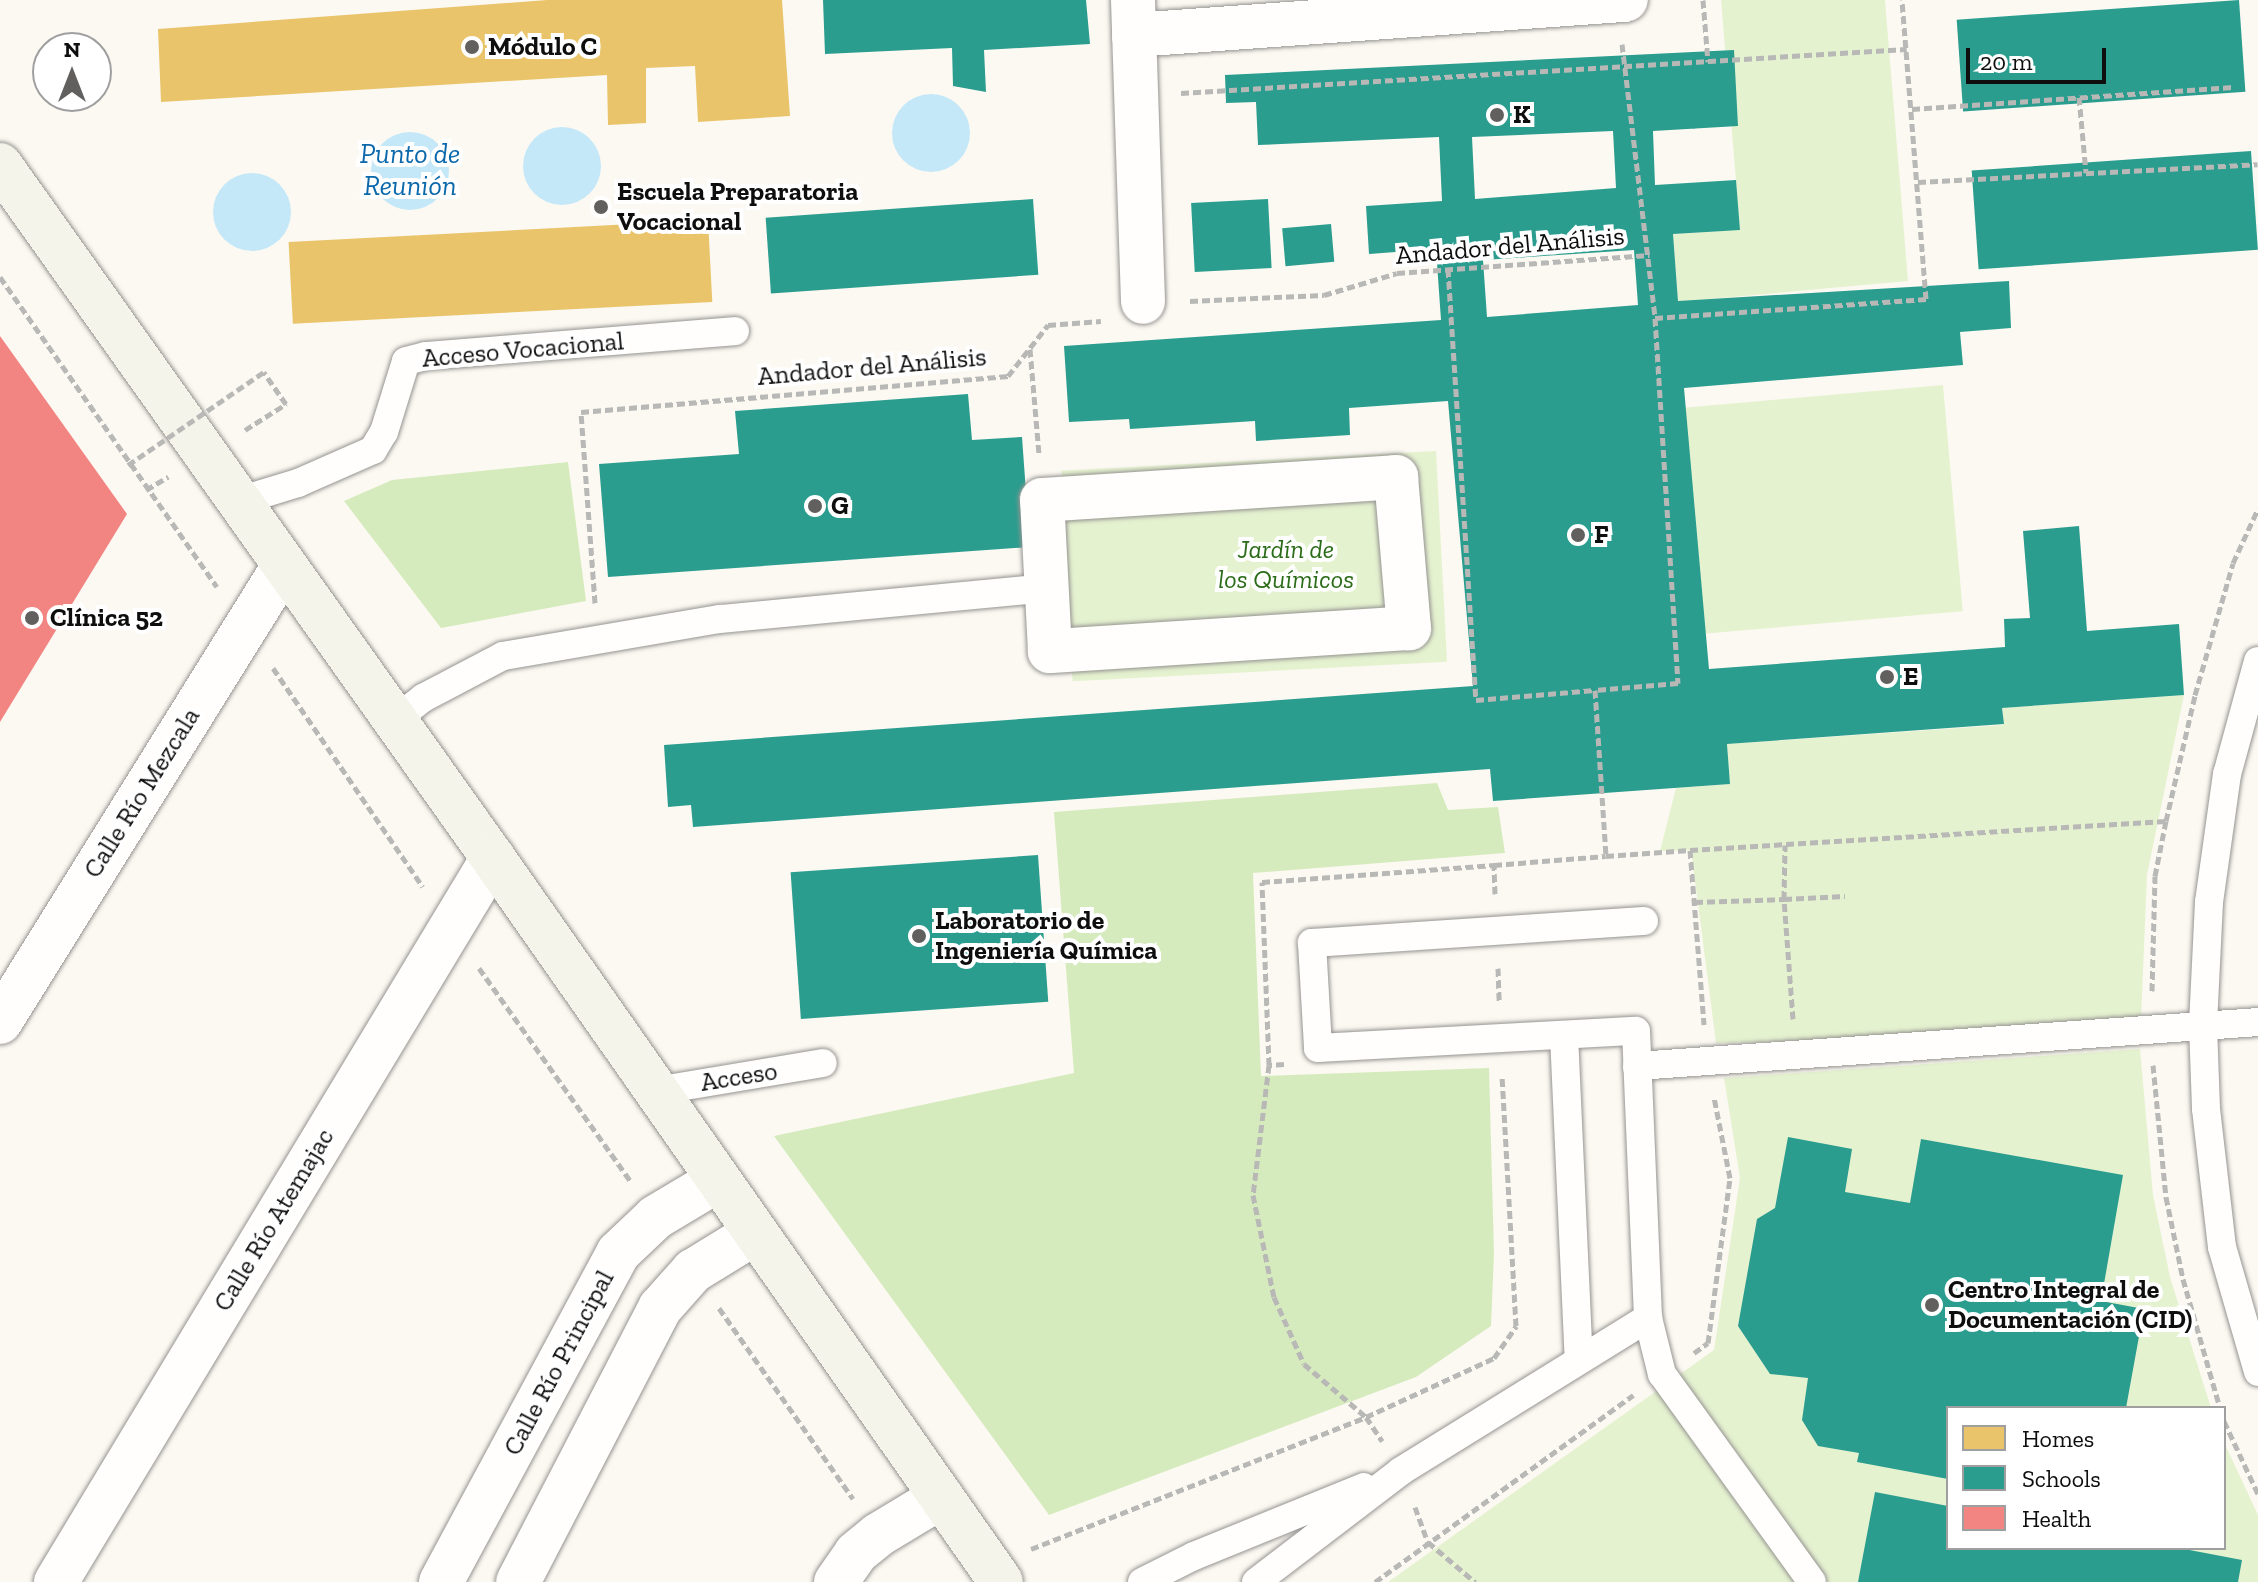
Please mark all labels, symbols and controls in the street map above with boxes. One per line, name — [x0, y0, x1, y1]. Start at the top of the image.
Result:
place label: Módulo C — [488, 31, 597, 63]
north arrow — [32, 32, 112, 112]
scale bar — [1970, 32, 2110, 82]
text: N — [64, 36, 80, 63]
marker: Módulo C — [463, 38, 481, 56]
text: 20 m — [1980, 47, 2032, 76]
place label: K — [1513, 99, 1531, 131]
marker: K — [1488, 106, 1506, 124]
water label: Punto de Reunión — [360, 137, 460, 203]
place label: Escuela Preparatoria Vocacional — [617, 176, 858, 238]
marker: Escuela Preparatoria Vocacional — [592, 198, 610, 216]
street label: Andador del Análisis — [1394, 220, 1626, 272]
street label: Acceso Vocacional — [420, 326, 626, 374]
street label: Andador del Análisis — [756, 341, 988, 393]
place label: G — [831, 490, 849, 522]
marker: G — [806, 497, 824, 515]
place label: F — [1594, 519, 1609, 551]
marker: F — [1569, 526, 1587, 544]
park label: Jardín de los Químicos — [1218, 534, 1354, 596]
place label: Clínica 52 — [50, 602, 163, 634]
marker: Clínica 52 — [21, 607, 43, 629]
place label: E — [1903, 661, 1918, 693]
marker: E — [1878, 668, 1896, 686]
street label: Calle Río Mezcala — [77, 702, 207, 884]
place label: Laboratorio de Ingeniería Química — [935, 905, 1157, 966]
marker: Laboratorio de Ingeniería Química — [910, 927, 928, 945]
street label: Acceso — [698, 1056, 780, 1098]
street label: Calle Río Atemajac — [207, 1123, 341, 1317]
street label: Calle Río Principal — [497, 1265, 621, 1461]
place label: Centro Integral de Documentación (CID) — [1948, 1274, 2192, 1336]
marker: Centro Integral de Documentación (CID) — [1923, 1296, 1941, 1314]
legend — [1946, 1406, 2226, 1550]
text: Homes — [2022, 1424, 2094, 1453]
text: Schools — [2022, 1464, 2101, 1493]
text: Health — [2022, 1504, 2091, 1533]

